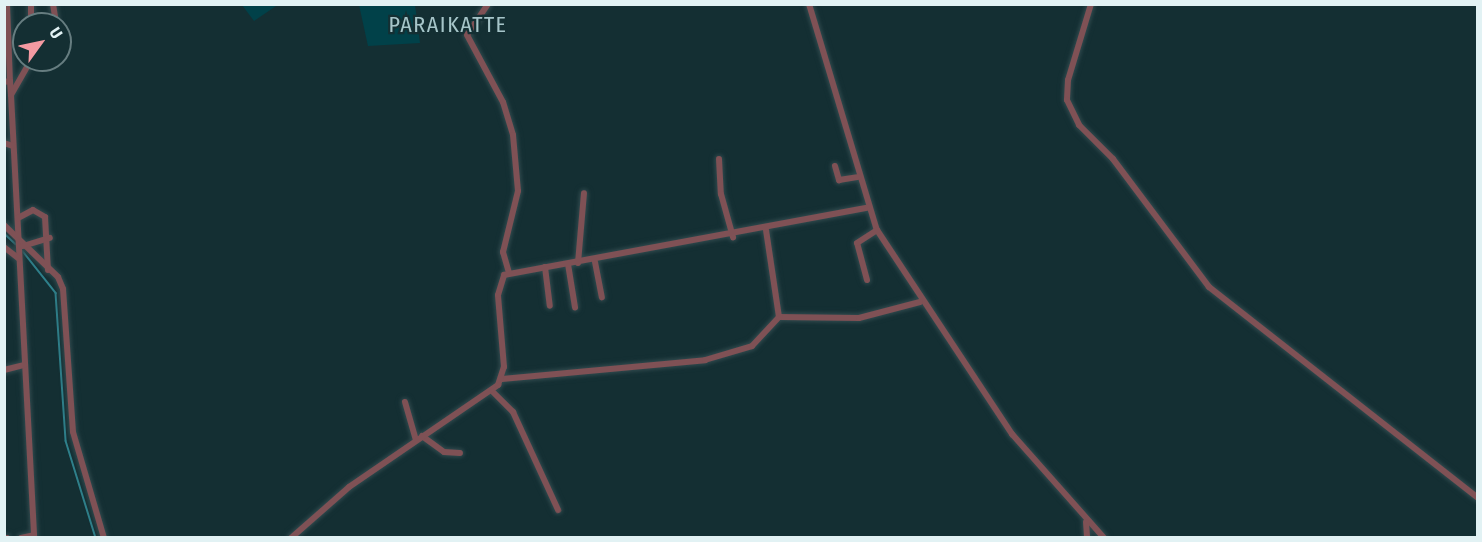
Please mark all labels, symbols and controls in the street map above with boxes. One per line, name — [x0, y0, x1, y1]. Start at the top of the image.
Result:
north arrow — [12, 12, 72, 72]
district label: PARAIKATTE — [389, 12, 507, 38]
text: U — [45, 24, 66, 42]

